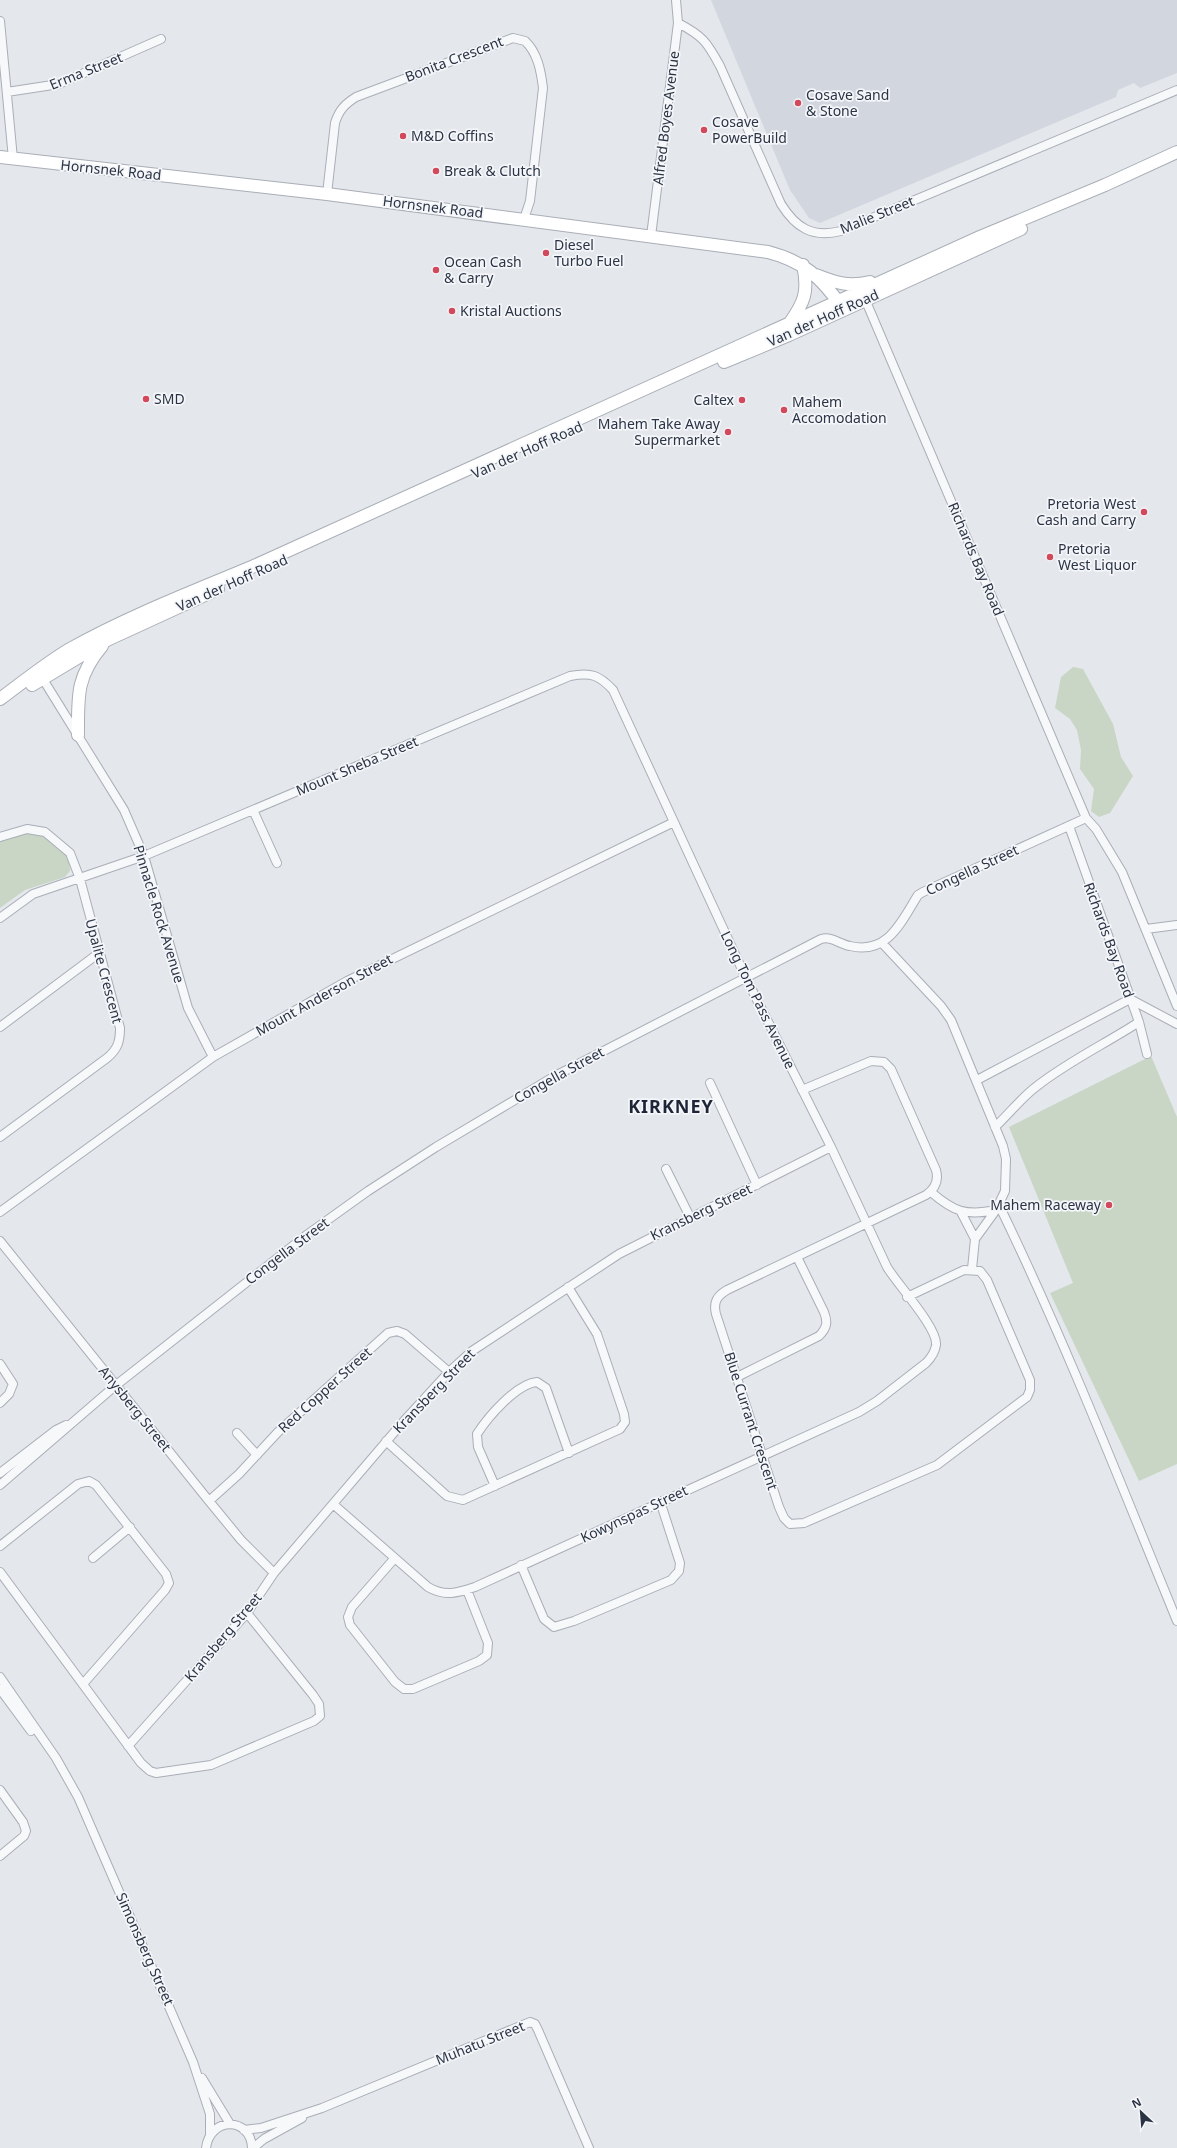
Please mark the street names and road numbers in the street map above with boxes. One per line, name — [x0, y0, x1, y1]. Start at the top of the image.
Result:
street label: Bonita Crescent — [402, 31, 506, 86]
street label: Erma Street — [46, 47, 125, 94]
street label: Alfred Boyes Avenue — [648, 50, 683, 186]
street label: Hornsnek Road — [60, 155, 162, 184]
street label: Hornsnek Road — [382, 191, 484, 222]
street label: Malie Street — [837, 191, 917, 238]
street label: Van der Hoff Road — [764, 284, 881, 351]
street label: Van der Hoff Road — [468, 416, 585, 483]
street label: Richards Bay Road — [944, 499, 1009, 618]
street label: Van der Hoff Road — [173, 549, 290, 616]
street label: Mount Sheba Street — [293, 731, 421, 800]
street label: Congella Street — [922, 840, 1021, 899]
street label: Pinnacle Rock Avenue — [129, 843, 190, 985]
street label: Richards Bay Road — [1080, 880, 1139, 1000]
street label: Upalite Crescent — [81, 916, 128, 1025]
street label: Long Tom Pass Avenue — [717, 928, 800, 1072]
street label: Mount Anderson Street — [252, 949, 396, 1040]
street label: Congella Street — [510, 1042, 607, 1107]
street label: Kransberg Street — [647, 1179, 755, 1244]
street label: Congella Street — [241, 1213, 332, 1288]
street label: Red Copper Street — [274, 1342, 376, 1437]
street label: Kransberg Street — [388, 1344, 479, 1437]
street label: Blue Currant Crescent — [720, 1349, 783, 1492]
street label: Anysberg Street — [95, 1362, 176, 1455]
street label: Kowynspas Street — [577, 1480, 690, 1547]
street label: Kransberg Street — [180, 1588, 266, 1685]
street label: Simonsberg Street — [112, 1889, 179, 2008]
street label: Muhatu Street — [433, 2016, 527, 2069]

